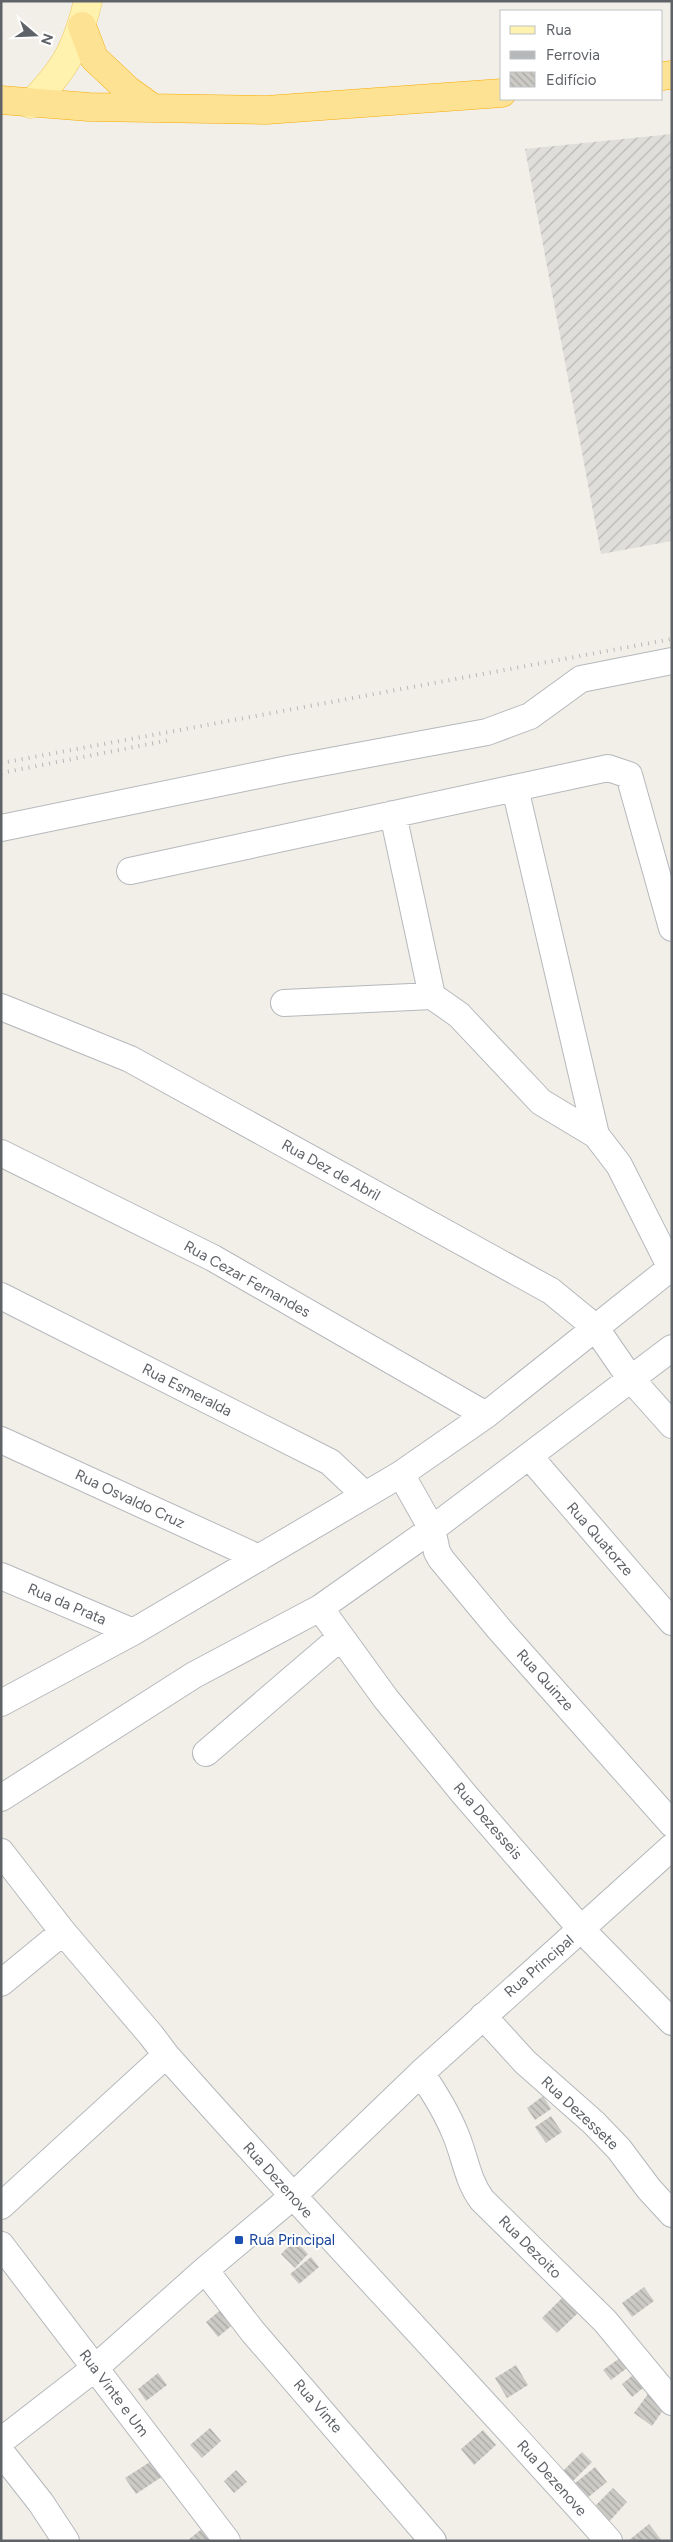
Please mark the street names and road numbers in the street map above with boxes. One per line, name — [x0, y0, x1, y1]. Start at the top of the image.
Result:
street label: Rua Dez de Abril — [278, 1135, 384, 1205]
street label: Rua Cezar Fernandes — [181, 1237, 313, 1321]
street label: Rua Esmeralda — [139, 1360, 235, 1420]
street label: Rua Osvaldo Cruz — [72, 1466, 188, 1532]
street label: Rua Quatorze — [563, 1498, 637, 1580]
street label: Rua da Prata — [25, 1579, 109, 1629]
street label: Rua Quinze — [513, 1646, 577, 1714]
street label: Rua Dezesseis — [450, 1779, 526, 1863]
street label: Rua Principal — [501, 1931, 577, 2001]
street label: Rua Dezessete — [538, 2073, 622, 2153]
street label: Rua Dezenove — [239, 2138, 317, 2222]
street label: Rua Dezoito — [495, 2212, 565, 2282]
street label: Rua Vinte e Um — [75, 2346, 153, 2440]
street label: Rua Vinte — [290, 2375, 346, 2437]
street label: Rua Dezenove — [513, 2436, 591, 2520]

